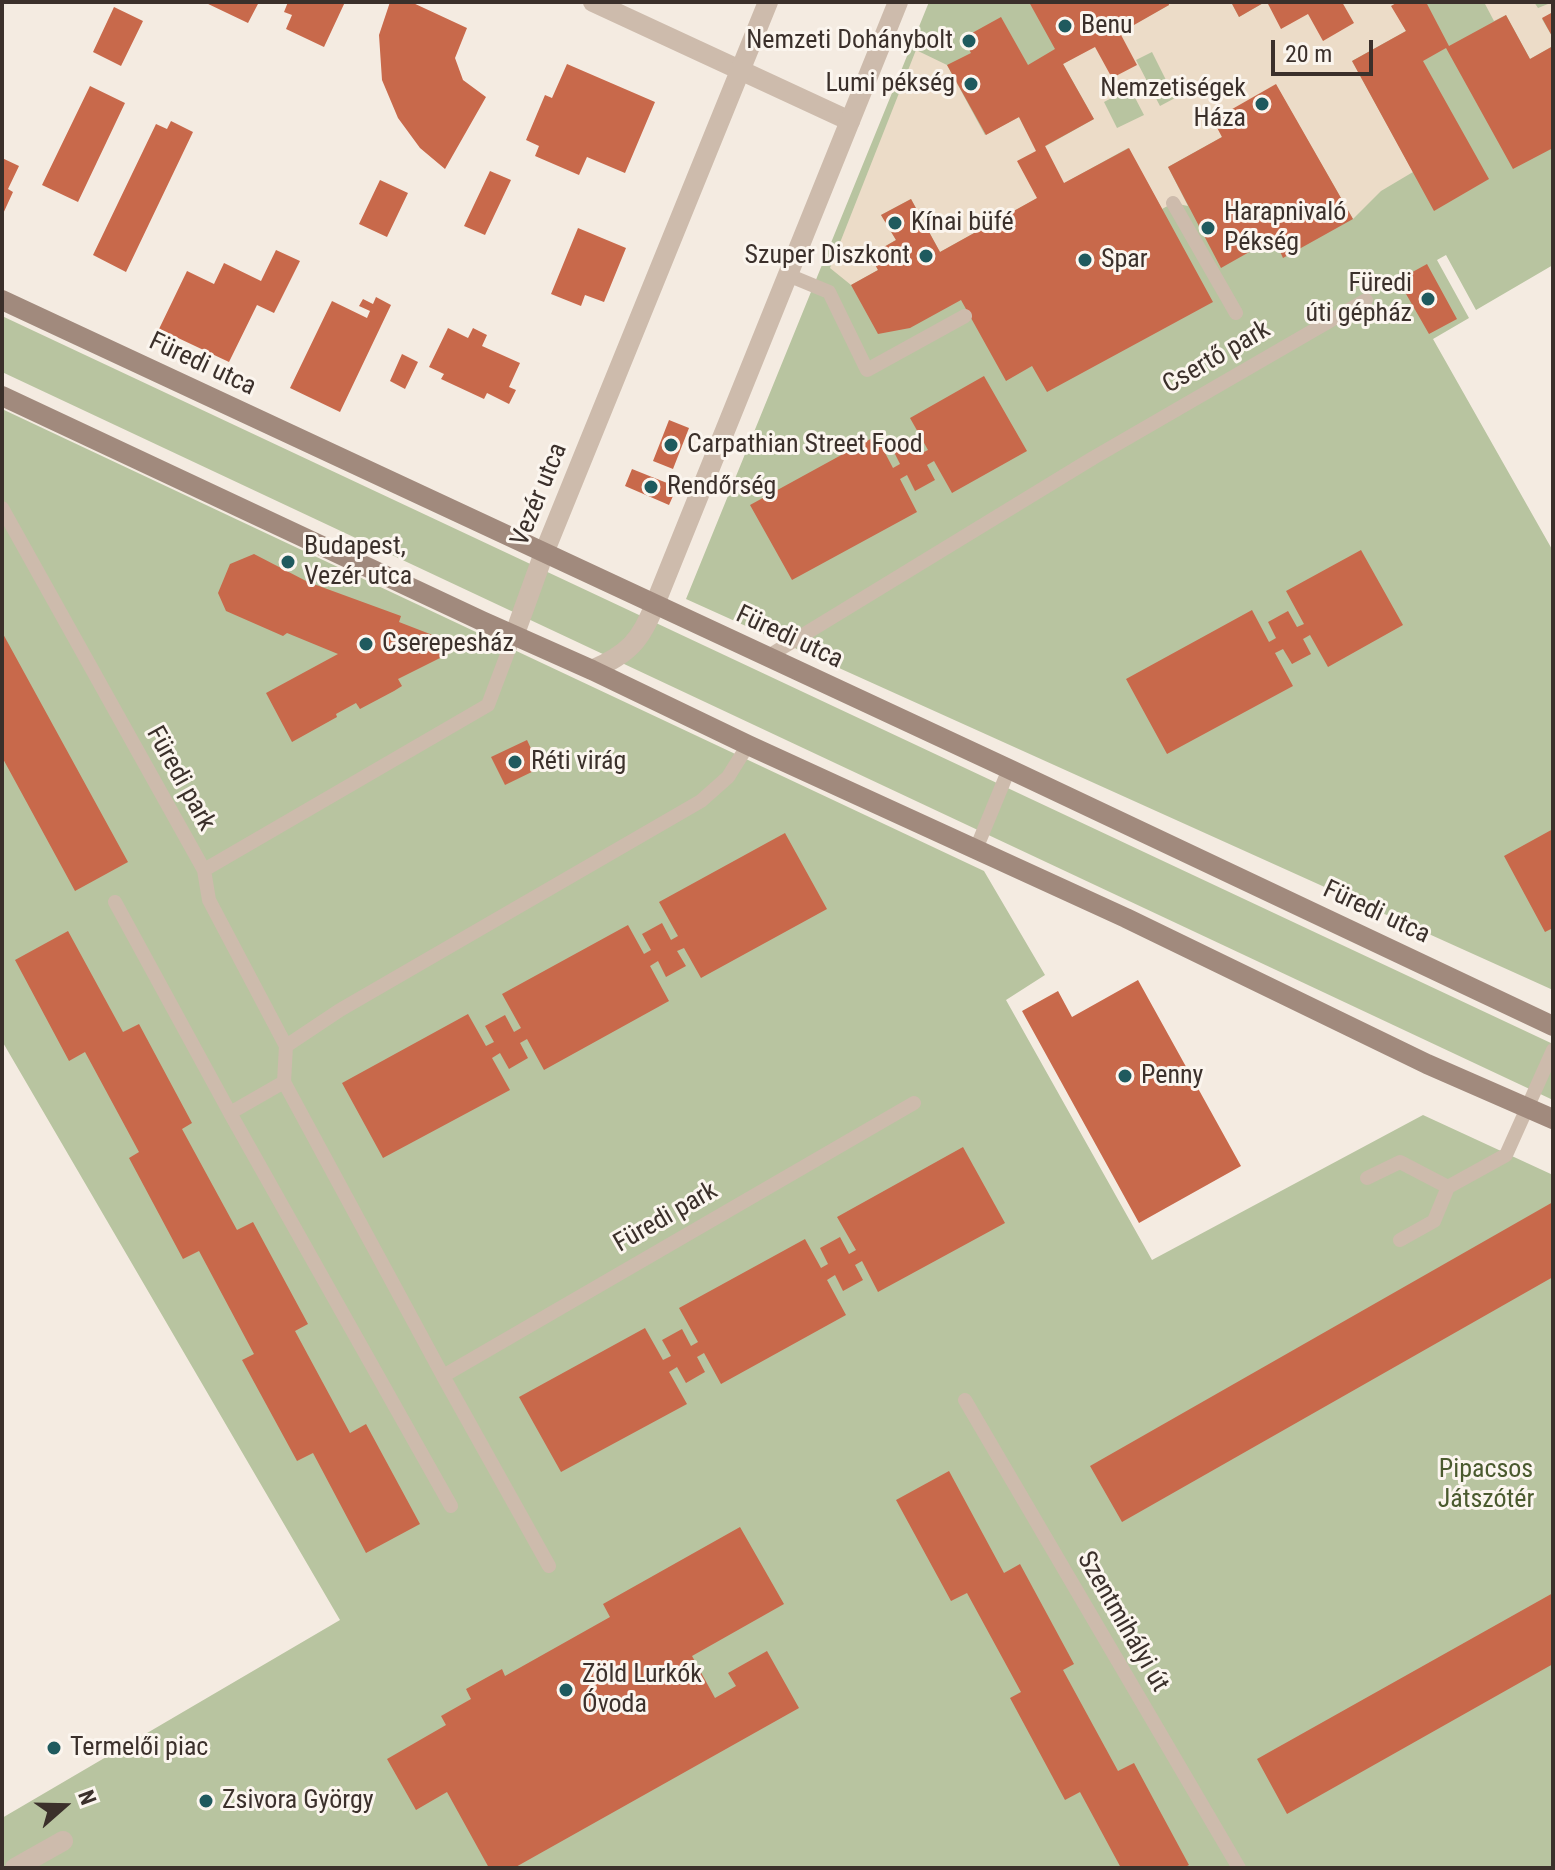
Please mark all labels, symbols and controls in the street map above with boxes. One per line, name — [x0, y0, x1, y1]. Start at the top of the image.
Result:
place label: Benu — [1081, 10, 1133, 42]
marker: Benu — [1056, 17, 1074, 35]
scale bar — [1275, 24, 1377, 74]
place label: Nemzeti Dohánybolt — [746, 25, 953, 57]
marker: Nemzeti Dohánybolt — [960, 32, 978, 50]
text: 20 m — [1285, 40, 1332, 68]
place label: Lumi pékség — [826, 68, 955, 100]
place label: Nemzetiségek Háza — [1100, 73, 1246, 134]
marker: Lumi pékség — [962, 75, 980, 93]
marker: Nemzetiségek Háza — [1253, 95, 1271, 113]
place label: Harapnivaló Pékség — [1224, 197, 1346, 258]
place label: Kínai büfé — [911, 207, 1014, 239]
marker: Kínai büfé — [886, 214, 904, 232]
marker: Harapnivaló Pékség — [1199, 219, 1217, 237]
place label: Szuper Diszkont — [745, 240, 910, 272]
place label: Spar — [1101, 244, 1148, 276]
marker: Szuper Diszkont — [917, 247, 935, 265]
marker: Spar — [1076, 251, 1094, 269]
place label: Füredi úti gépház — [1306, 268, 1412, 330]
marker: Füredi úti gépház — [1419, 290, 1437, 308]
street label: Csertő park — [1158, 315, 1276, 401]
street label: Füredi utca — [144, 327, 260, 403]
place label: Carpathian Street Food — [687, 429, 923, 461]
marker: Carpathian Street Food — [662, 436, 680, 454]
street label: Vezér utca — [505, 439, 575, 551]
place label: Rendőrség — [667, 471, 776, 503]
marker: Rendőrség — [642, 478, 660, 496]
place label: Budapest, Vezér utca — [304, 531, 412, 592]
marker: Budapest, Vezér utca — [279, 553, 297, 571]
street label: Füredi utca — [731, 600, 847, 676]
place label: Cserepesház — [382, 628, 514, 660]
marker: Cserepesház — [357, 635, 375, 653]
street label: Füredi park — [139, 721, 221, 837]
place label: Réti virág — [531, 746, 626, 778]
marker: Réti virág — [506, 753, 524, 771]
street label: Füredi utca — [1318, 875, 1434, 951]
place label: Penny — [1141, 1060, 1203, 1092]
marker: Penny — [1116, 1067, 1134, 1085]
street label: Füredi park — [609, 1176, 723, 1260]
park label: Pipacsos Játszótér — [1438, 1454, 1534, 1516]
street label: Szentmihályi út — [1069, 1546, 1175, 1698]
place label: Zöld Lurkók Óvoda — [582, 1659, 702, 1720]
marker: Zöld Lurkók Óvoda — [557, 1681, 575, 1699]
place label: Termelői piac — [70, 1732, 208, 1764]
marker: Termelői piac — [45, 1739, 63, 1757]
north arrow — [24, 1766, 104, 1846]
place label: Zsivora György — [222, 1785, 374, 1817]
text: N — [73, 1787, 101, 1808]
marker: Zsivora György — [197, 1792, 215, 1810]

